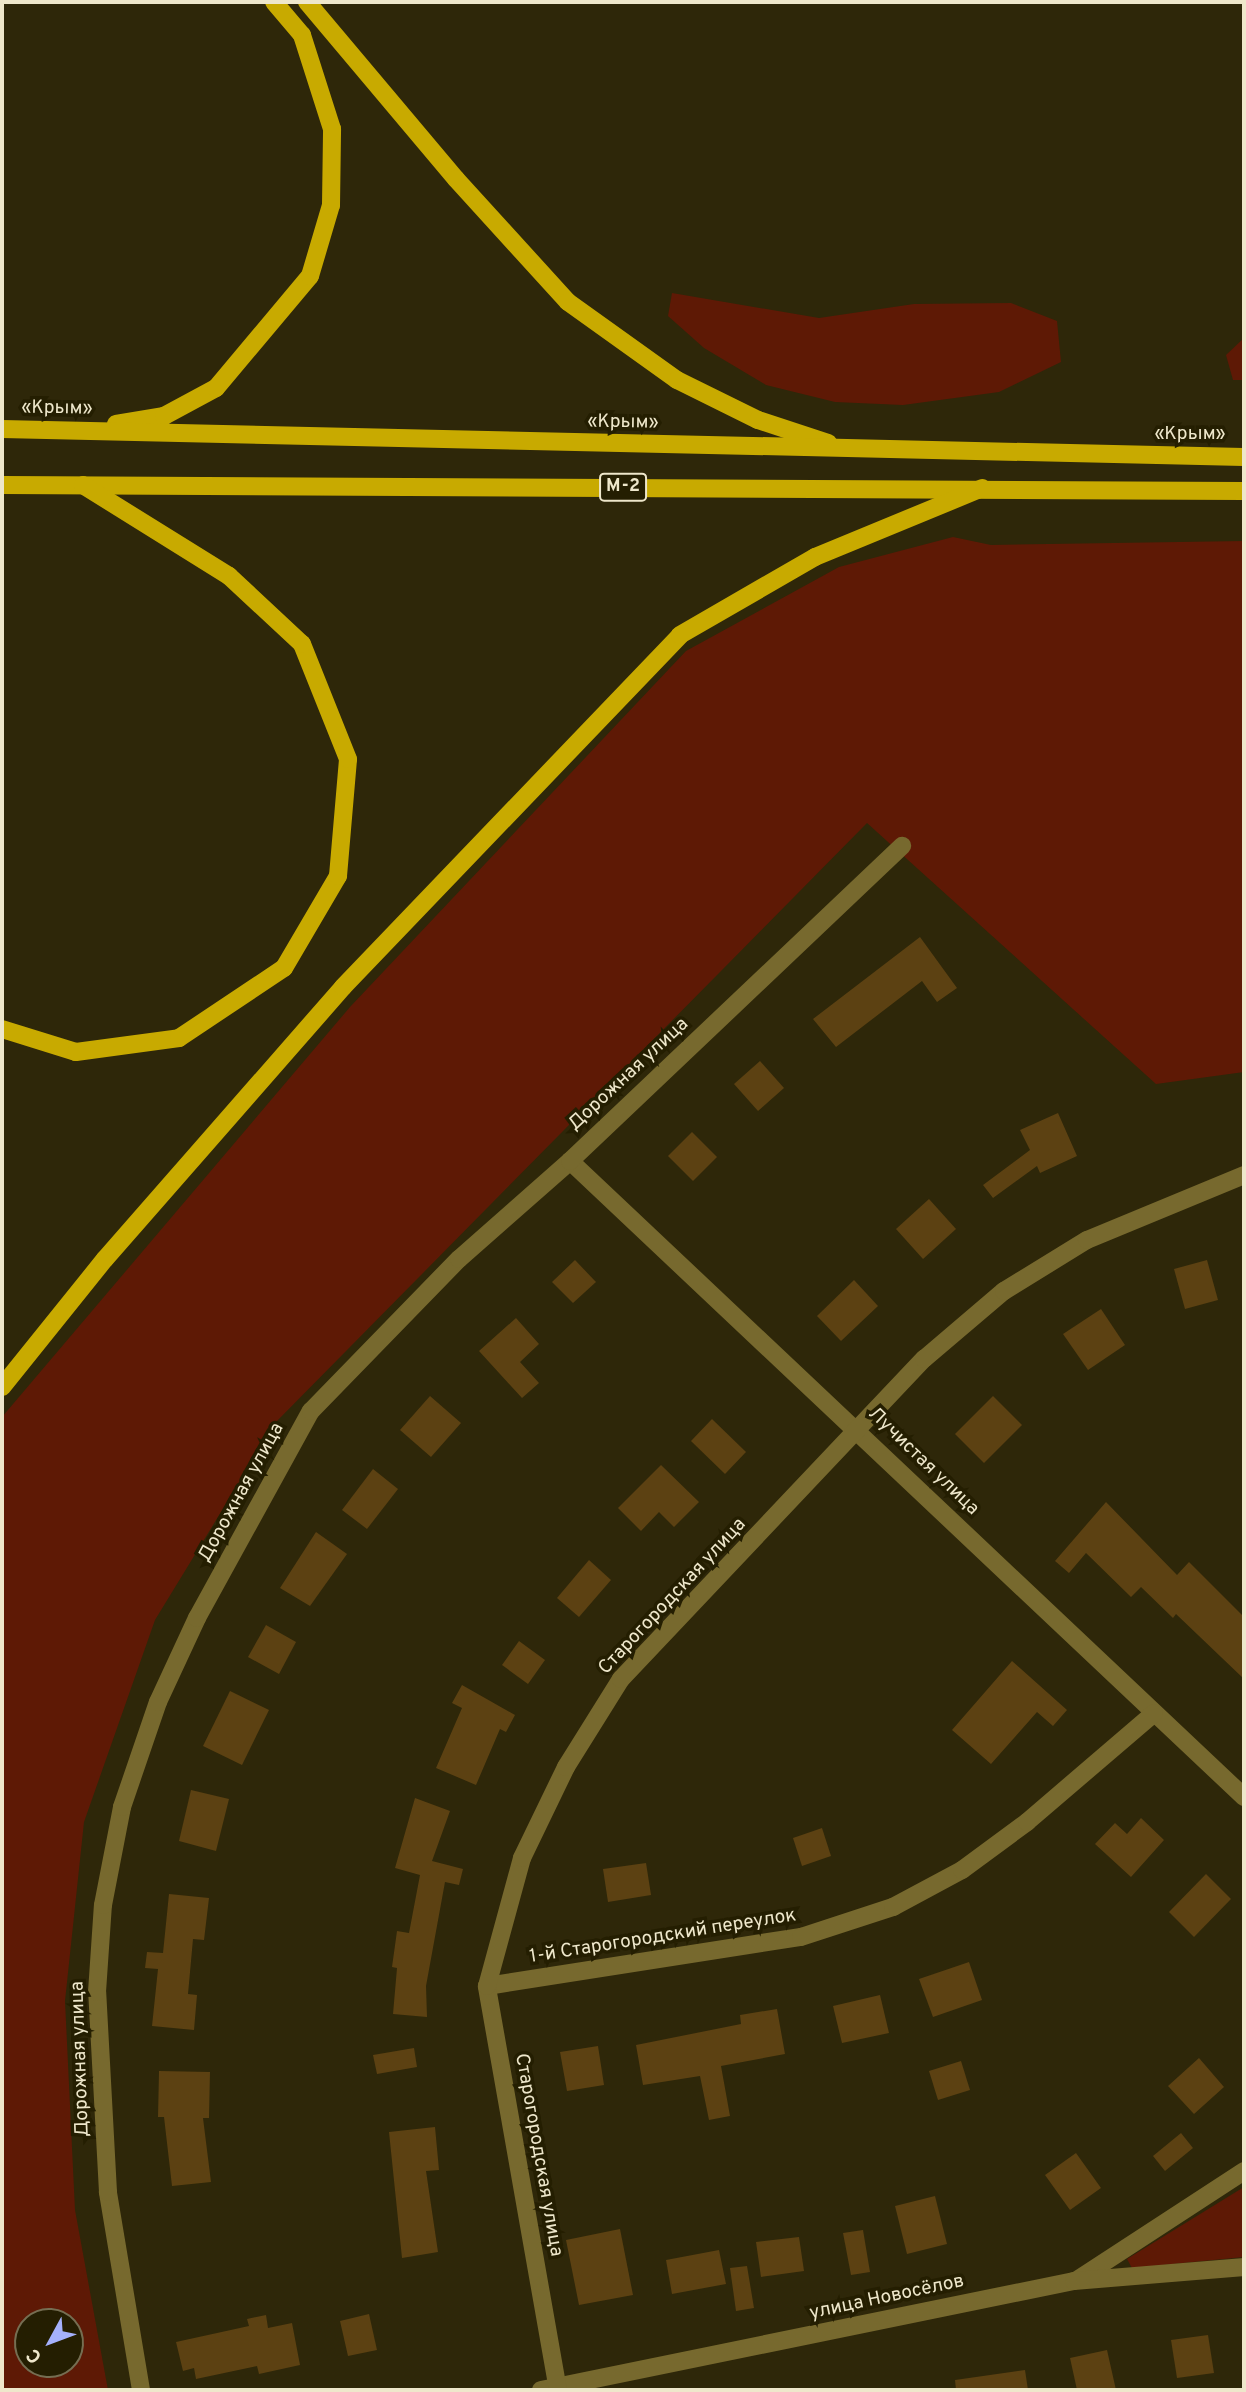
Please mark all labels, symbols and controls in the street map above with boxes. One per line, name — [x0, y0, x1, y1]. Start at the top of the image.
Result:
street label: «Крым» — [21, 397, 93, 421]
street label: «Крым» — [587, 411, 659, 435]
street label: «Крым» — [1154, 424, 1226, 446]
road number: М-2 — [598, 472, 648, 502]
street label: Дорожная улица — [564, 1014, 694, 1136]
street label: Лучистая улица — [863, 1403, 983, 1521]
street label: Дорожная улица — [194, 1419, 290, 1567]
street label: Старогородская улица — [595, 1514, 751, 1680]
street label: 1-й Старогородский переулок — [528, 1905, 798, 1969]
street label: Дорожная улица — [67, 1981, 95, 2137]
street label: Старогородская улица — [509, 2052, 567, 2258]
street label: улица Новосёлов — [808, 2270, 966, 2326]
north arrow — [14, 2308, 84, 2378]
text: С — [22, 2343, 48, 2368]

